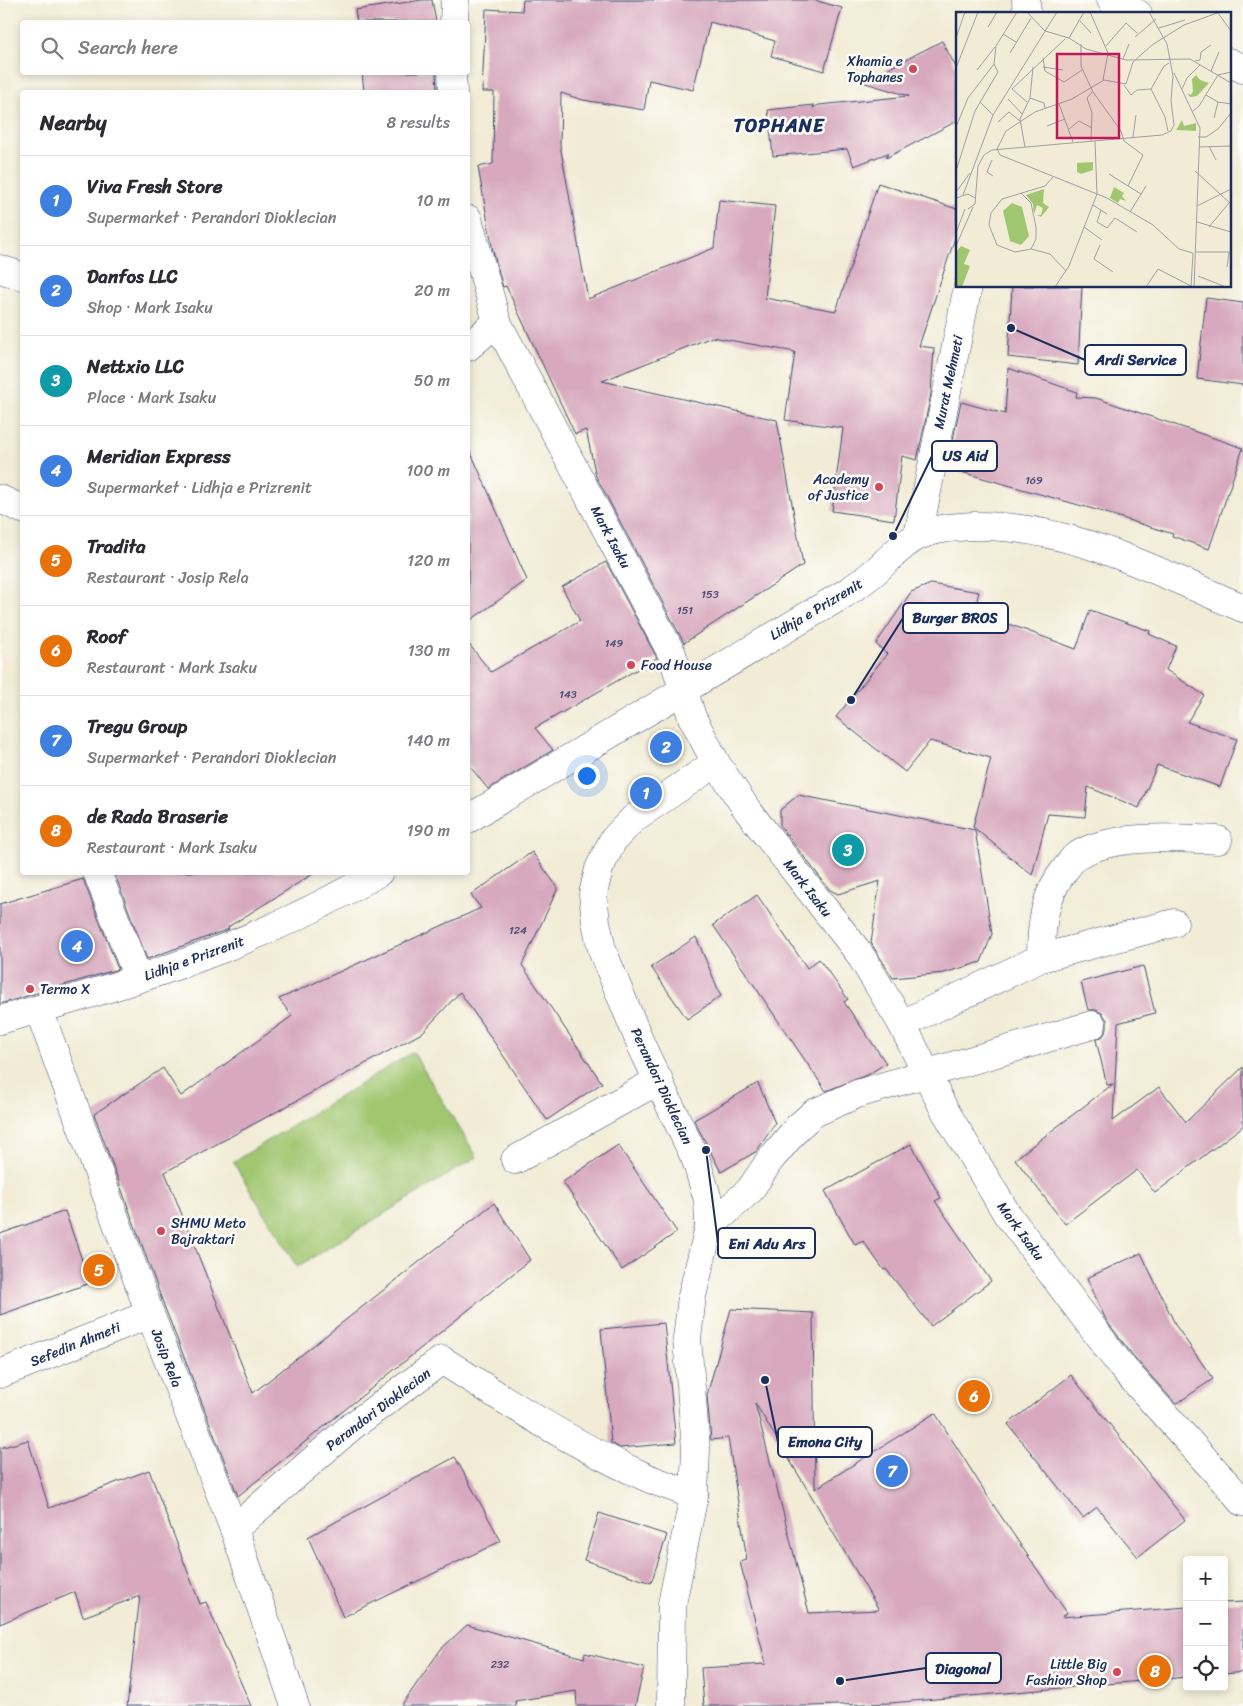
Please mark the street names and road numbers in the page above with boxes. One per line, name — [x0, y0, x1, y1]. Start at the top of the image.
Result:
street label: Murat Mehmeti — [926, 332, 971, 431]
street label: Mark Isaku — [583, 501, 638, 574]
street label: Lidhja e Prizrenit — [765, 572, 868, 647]
street label: Mark Isaku — [777, 854, 839, 923]
street label: Lidhja e Prizrenit — [140, 929, 248, 988]
street label: Perandori Dioklecian — [623, 1023, 700, 1149]
street label: Mark Isaku — [990, 1196, 1051, 1267]
street label: Sefedin Ahmeti — [26, 1314, 125, 1374]
street label: Josip Rela — [144, 1324, 189, 1391]
street label: Perandori Dioklecian — [320, 1361, 437, 1458]

